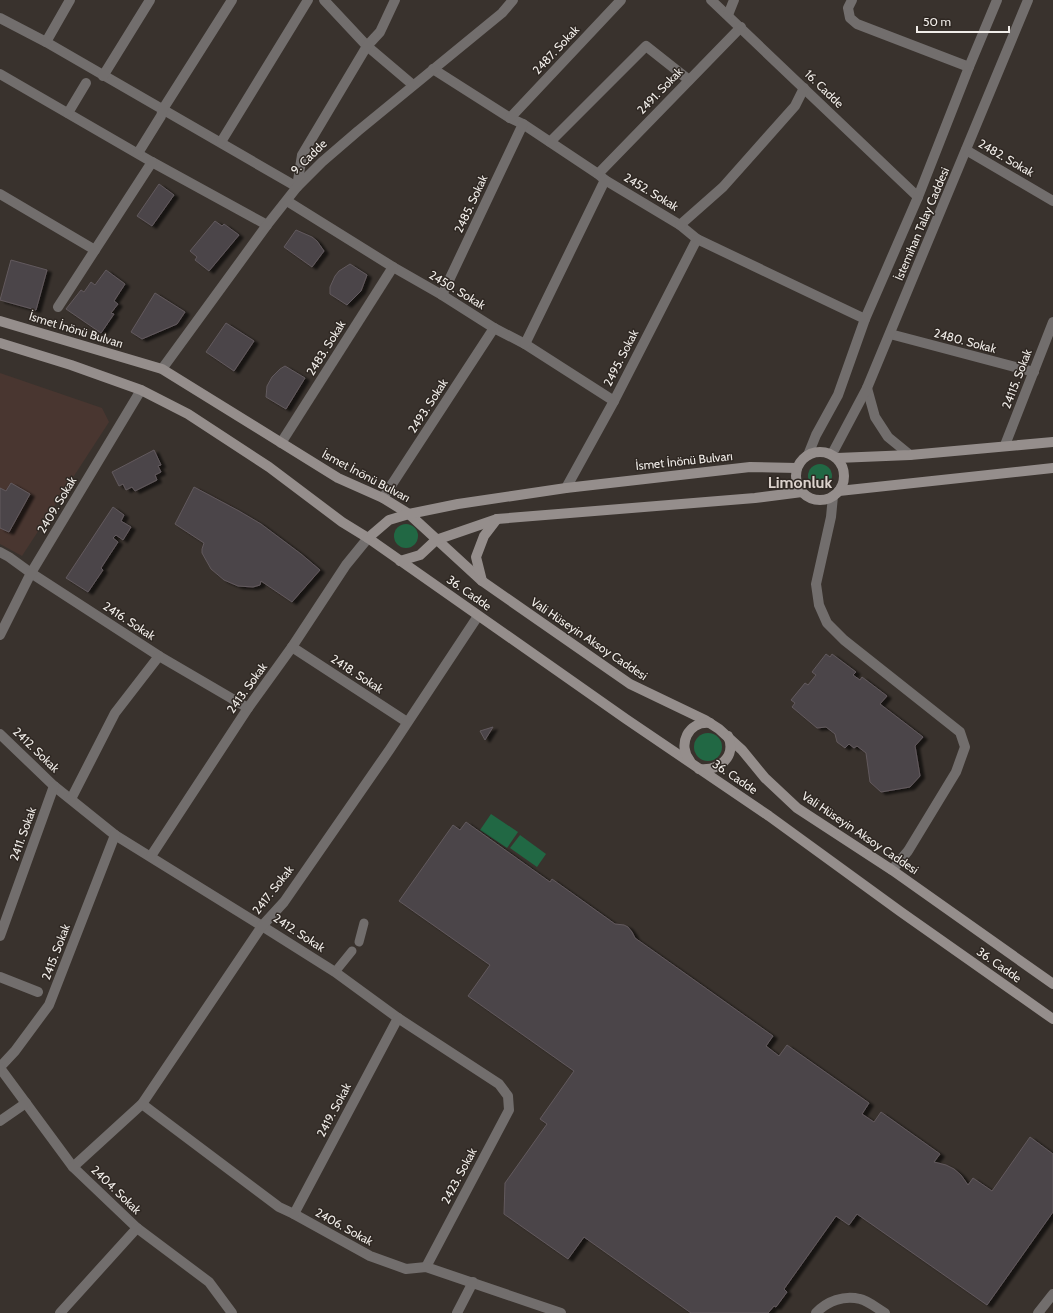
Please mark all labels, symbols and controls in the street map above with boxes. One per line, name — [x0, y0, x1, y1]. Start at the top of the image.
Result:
scale bar — [917, 8, 1009, 34]
text: 50 m — [923, 14, 951, 29]
street label: 2487. Sokak — [529, 22, 582, 77]
street label: 2491. Sokak — [634, 64, 686, 117]
street label: 16. Cadde — [802, 66, 847, 111]
street label: 9. Cadde — [287, 136, 330, 177]
street label: 2482. Sokak — [976, 136, 1037, 180]
street label: İstemihan Talay Caddesi — [891, 165, 952, 283]
street label: 2452. Sokak — [621, 169, 682, 214]
street label: 2485. Sokak — [451, 172, 491, 235]
street label: 2450. Sokak — [426, 267, 489, 313]
street label: İsmet İnönü Bulvarı — [27, 308, 125, 351]
street label: 2483. Sokak — [303, 317, 349, 378]
street label: 2480. Sokak — [932, 325, 999, 356]
street label: 2495. Sokak — [600, 326, 642, 389]
street label: 24115. Sokak — [998, 346, 1035, 411]
street label: 2493. Sokak — [404, 375, 451, 436]
street label: İsmet İnönü Bulvarı — [320, 446, 413, 505]
street label: İsmet İnönü Bulvarı — [635, 448, 733, 473]
street label: 2409. Sokak — [34, 473, 80, 536]
district label: Limonluk — [768, 473, 832, 492]
street label: 36. Cadde — [444, 572, 495, 613]
street label: Vali Hüseyin Aksoy Caddesi — [528, 594, 650, 683]
street label: 2416. Sokak — [100, 598, 159, 643]
street label: 2418. Sokak — [328, 651, 387, 696]
street label: 2413. Sokak — [223, 659, 270, 716]
street label: 2412. Sokak — [10, 724, 63, 776]
street label: 36. Cadde — [710, 756, 761, 797]
street label: Vali Hüseyin Aksoy Caddesi — [799, 788, 921, 877]
street label: 2411. Sokak — [6, 804, 39, 863]
street label: 2417. Sokak — [249, 862, 297, 917]
street label: 2412. Sokak — [271, 910, 328, 955]
street label: 2415. Sokak — [38, 921, 73, 982]
street label: 36. Cadde — [974, 944, 1025, 985]
street label: 2419. Sokak — [313, 1080, 354, 1139]
street label: 2423. Sokak — [438, 1145, 480, 1206]
street label: 2404. Sokak — [88, 1162, 145, 1218]
street label: 2406. Sokak — [313, 1205, 376, 1249]

